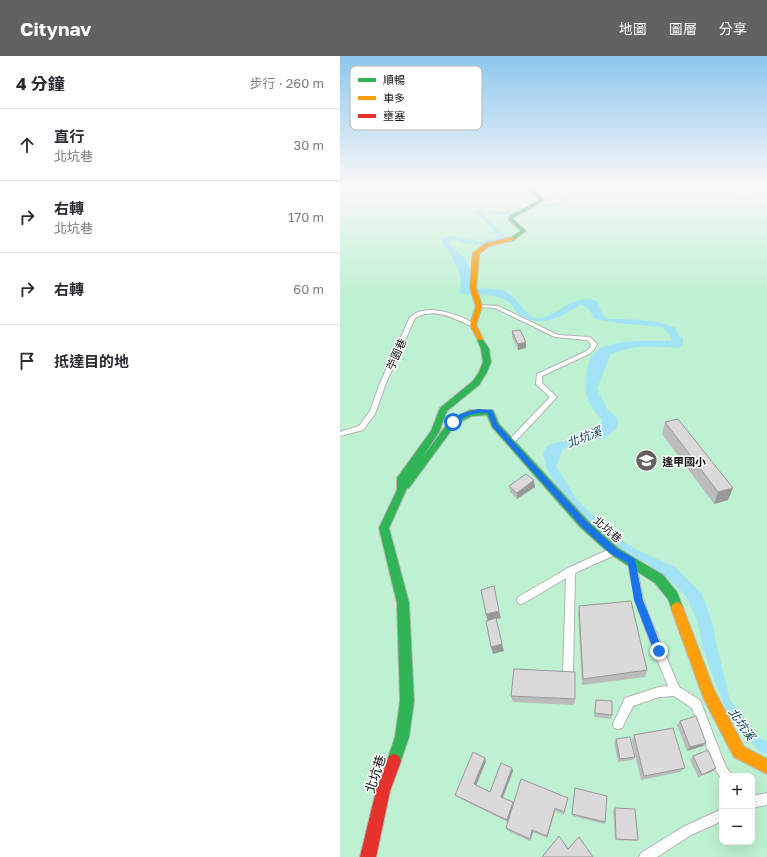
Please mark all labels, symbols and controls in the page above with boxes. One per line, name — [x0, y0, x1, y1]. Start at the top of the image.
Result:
text: Citynav — [20, 17, 92, 40]
text: 地圖 — [619, 20, 647, 37]
text: 圖層 — [669, 20, 697, 37]
text: 分享 — [719, 20, 747, 37]
legend — [350, 66, 482, 130]
text: 4 分鐘 — [16, 73, 65, 94]
text: 順暢 — [383, 73, 405, 86]
text: 步行 · 260 m — [249, 75, 324, 91]
text: 車多 — [383, 91, 405, 104]
text: 壅塞 — [383, 109, 405, 122]
text: 直行 — [54, 127, 84, 145]
icon: ahead — [16, 134, 38, 156]
text: 30 m — [294, 137, 324, 153]
text: 北坑巷 — [54, 148, 93, 164]
text: 右轉 — [54, 199, 84, 217]
icon: right — [16, 206, 38, 228]
text: 170 m — [288, 209, 324, 225]
text: 北坑巷 — [54, 220, 93, 236]
icon: right — [16, 278, 38, 300]
text: 右轉 — [54, 280, 84, 298]
text: 60 m — [293, 281, 324, 297]
street label: 苧園巷 — [383, 336, 409, 372]
icon: arrive — [16, 350, 38, 372]
text: 抵達目的地 — [54, 352, 129, 370]
route start — [444, 413, 462, 431]
water label: 北坑溪 — [565, 423, 605, 450]
school or university icon: 逢甲國小 — [633, 448, 659, 474]
place label: 逢甲國小 — [662, 455, 706, 468]
street label: 北坑巷 — [591, 513, 625, 545]
route end — [650, 642, 668, 660]
water label: 北坑溪 — [726, 705, 760, 745]
street label: 北坑巷 — [361, 753, 389, 795]
map controls — [719, 773, 755, 845]
button: + — [719, 773, 755, 809]
button: − — [719, 809, 755, 845]

